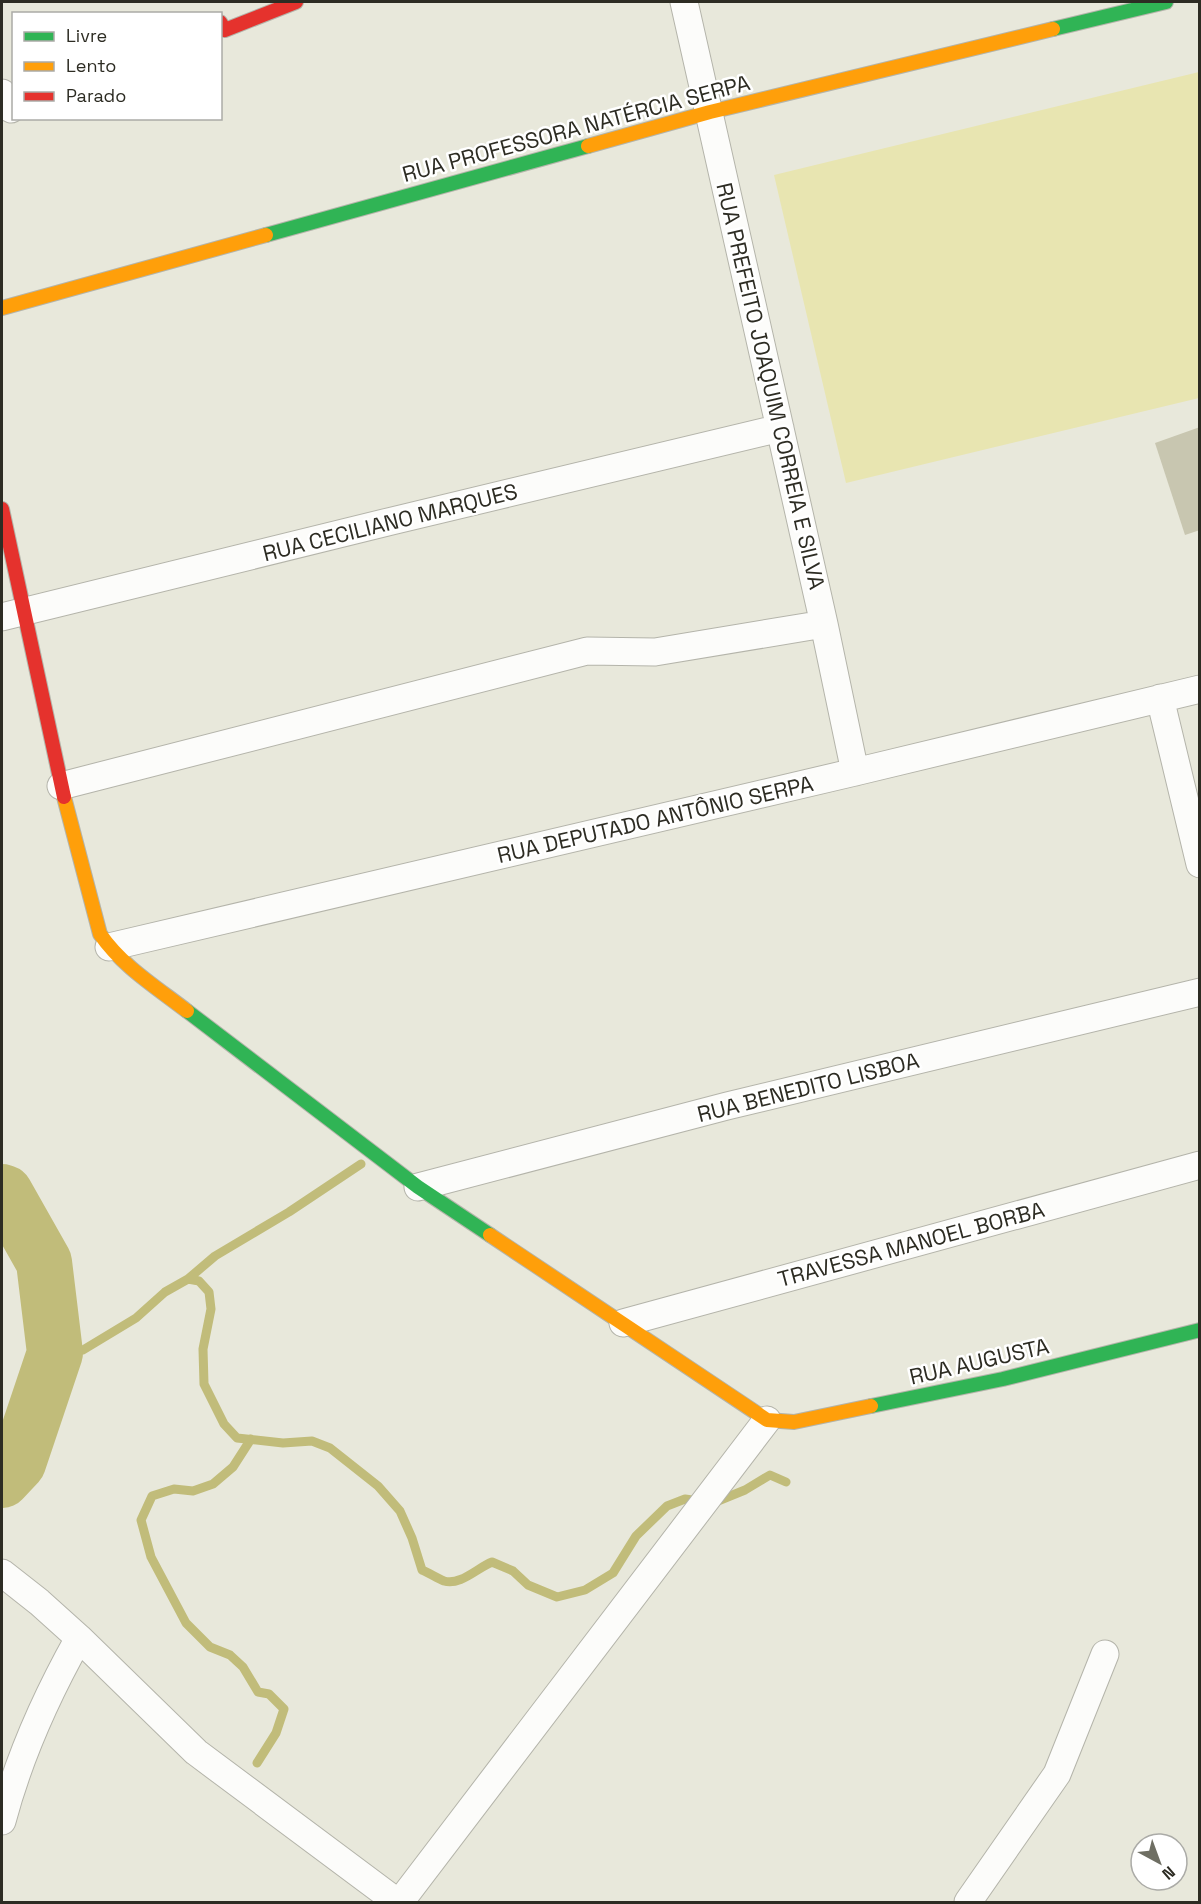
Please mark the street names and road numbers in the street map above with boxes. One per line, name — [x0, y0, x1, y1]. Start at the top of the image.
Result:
street label: RUA PROFESSORA NATÉRCIA SERPA — [399, 68, 753, 188]
street label: RUA PREFEITO JOAQUIM CORREIA E SILVA — [711, 180, 832, 592]
street label: RUA CECILIANO MARQUES — [260, 477, 520, 567]
street label: RUA DEPUTADO ANTÔNIO SERPA — [494, 769, 816, 869]
street label: RUA BENEDITO LISBOA — [694, 1046, 922, 1128]
street label: TRAVESSA MANOEL BORBA — [775, 1195, 1047, 1293]
street label: RUA AUGUSTA — [906, 1331, 1052, 1391]

